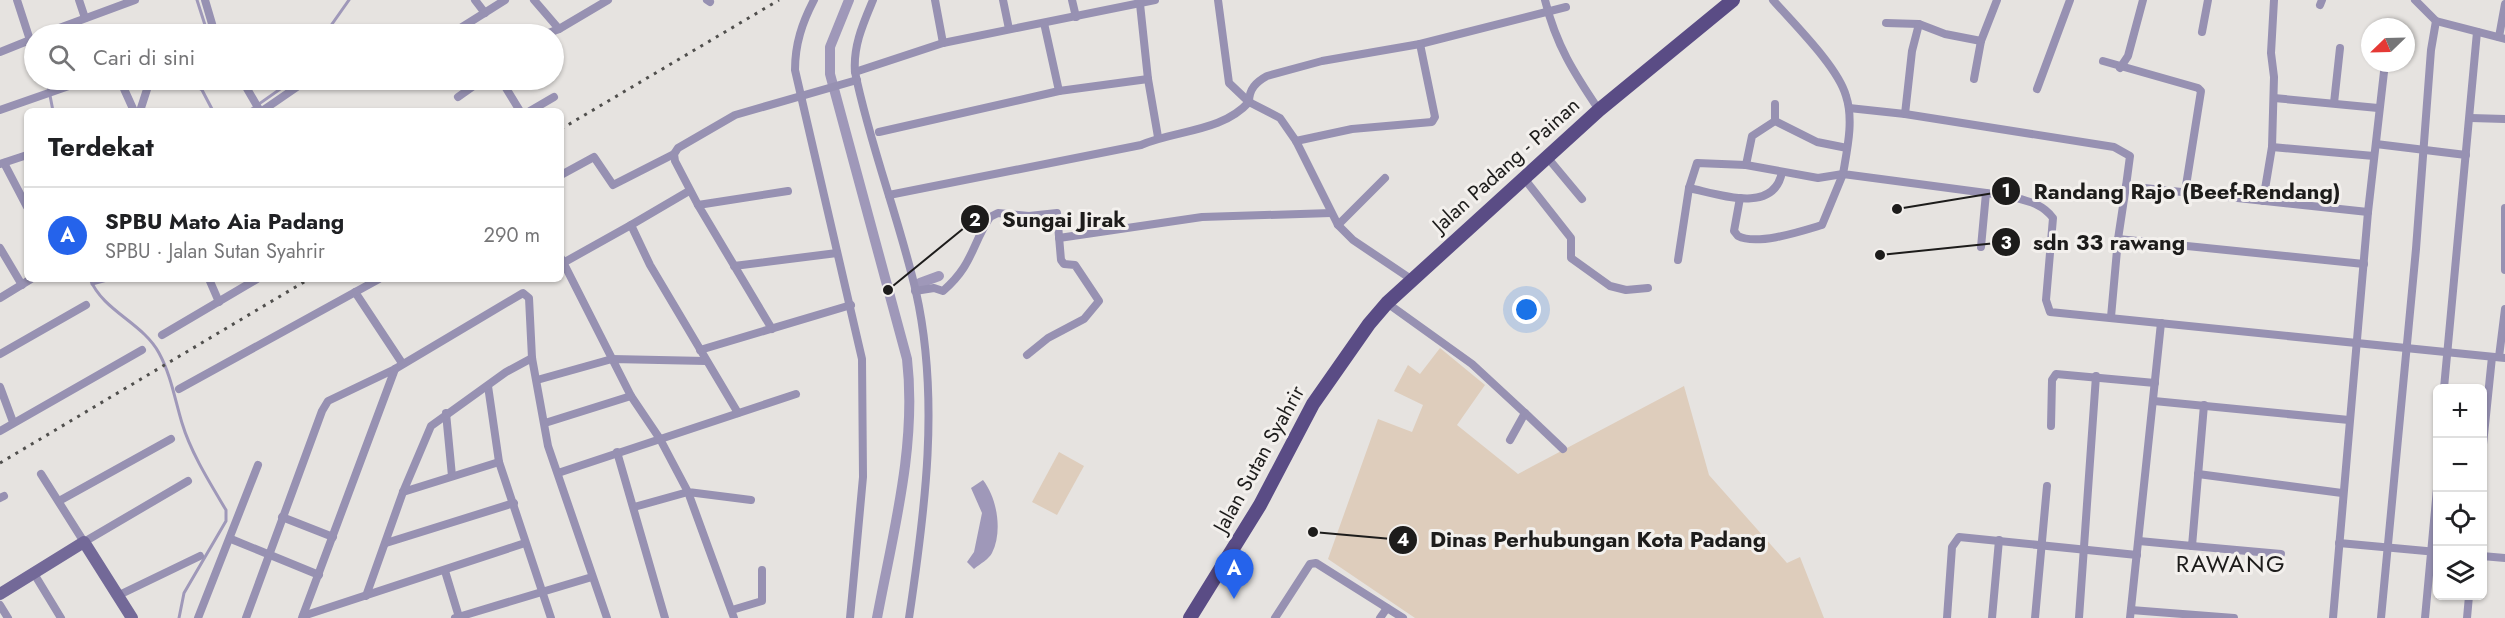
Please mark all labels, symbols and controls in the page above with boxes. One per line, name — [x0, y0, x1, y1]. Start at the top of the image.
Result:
north arrow — [2361, 18, 2415, 72]
search box — [24, 24, 564, 90]
icon: search — [45, 41, 78, 74]
text: Cari di sini — [93, 41, 195, 73]
street label: Jalan Padang - Painan — [1423, 91, 1586, 241]
text: Terdekat — [48, 128, 154, 166]
callout: Randang Rajo (Beef-Rendang) — [1991, 171, 2352, 211]
text: Randang Rajo (Beef-Rendang) — [2034, 175, 2340, 207]
text: 1 — [2001, 178, 2011, 204]
callout: Sungai Jirak — [960, 199, 1138, 239]
text: Sungai Jirak — [1002, 203, 1126, 235]
text: SPBU Mato Aia Padang — [105, 205, 344, 237]
text: 2 — [969, 207, 981, 233]
text: A — [60, 221, 75, 250]
text: 290 m — [484, 221, 540, 250]
callout: sdn 33 rawang — [1991, 222, 2197, 262]
text: sdn 33 rawang — [2033, 226, 2185, 258]
text: 3 — [2000, 230, 2012, 256]
text: SPBU · Jalan Sutan Syahrir — [105, 237, 325, 266]
your location — [1512, 295, 1541, 324]
street label: Jalan Sutan Syahrir — [1205, 379, 1312, 541]
map controls — [2433, 384, 2487, 600]
button: + — [2433, 384, 2487, 438]
button: − — [2433, 438, 2487, 492]
button: locate — [2433, 492, 2487, 546]
callout: Dinas Perhubungan Kota Padang — [1388, 520, 1778, 560]
text: Dinas Perhubungan Kota Padang — [1430, 523, 1766, 555]
text: 4 — [1397, 527, 1409, 553]
district label: RAWANG — [2176, 546, 2286, 581]
button: layers — [2433, 546, 2487, 600]
pin: A — [1214, 550, 1254, 599]

